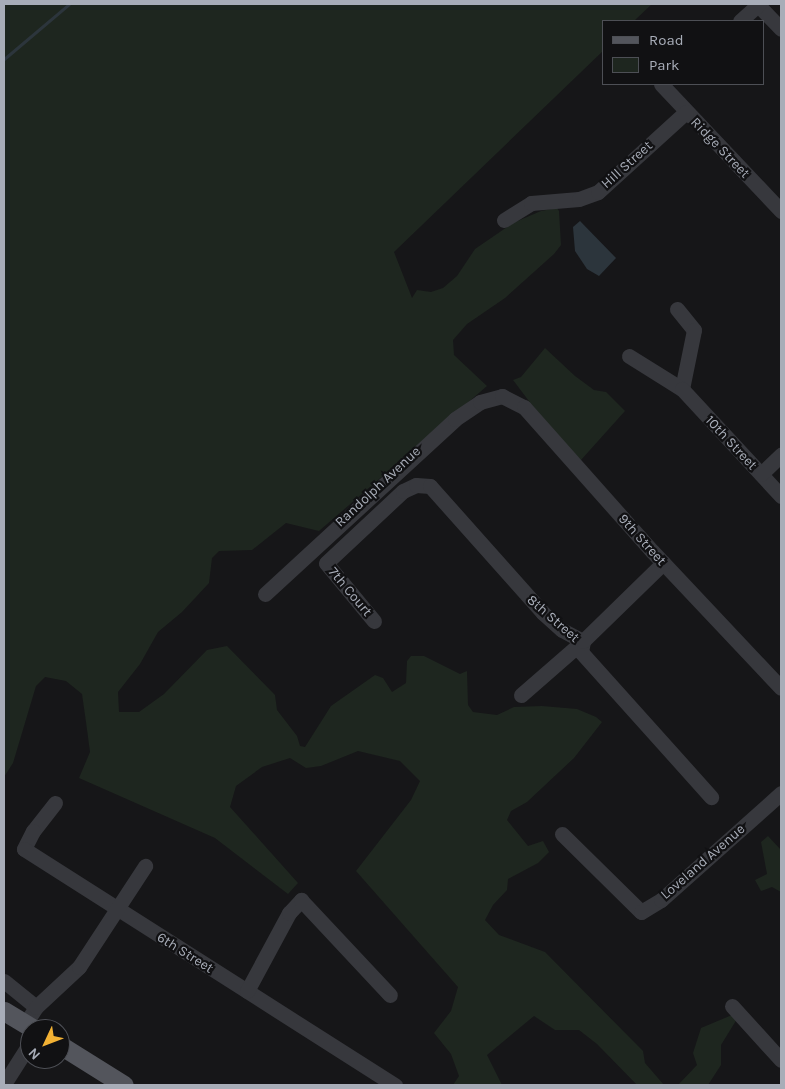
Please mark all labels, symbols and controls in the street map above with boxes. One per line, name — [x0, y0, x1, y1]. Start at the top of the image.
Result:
legend — [602, 20, 765, 85]
text: Road — [649, 31, 684, 49]
text: Park — [649, 56, 679, 74]
street label: Ridge Street — [687, 114, 753, 182]
street label: Hill Street — [598, 138, 656, 192]
street label: 10th Street — [702, 412, 760, 474]
street label: Randolph Avenue — [332, 443, 424, 531]
street label: 9th Street — [614, 511, 670, 569]
street label: 7th Court — [325, 564, 375, 620]
street label: 8th Street — [523, 592, 583, 646]
street label: Loveland Avenue — [657, 821, 749, 903]
street label: 6th Street — [154, 929, 216, 977]
north arrow — [20, 1019, 70, 1069]
text: N — [25, 1044, 44, 1063]

